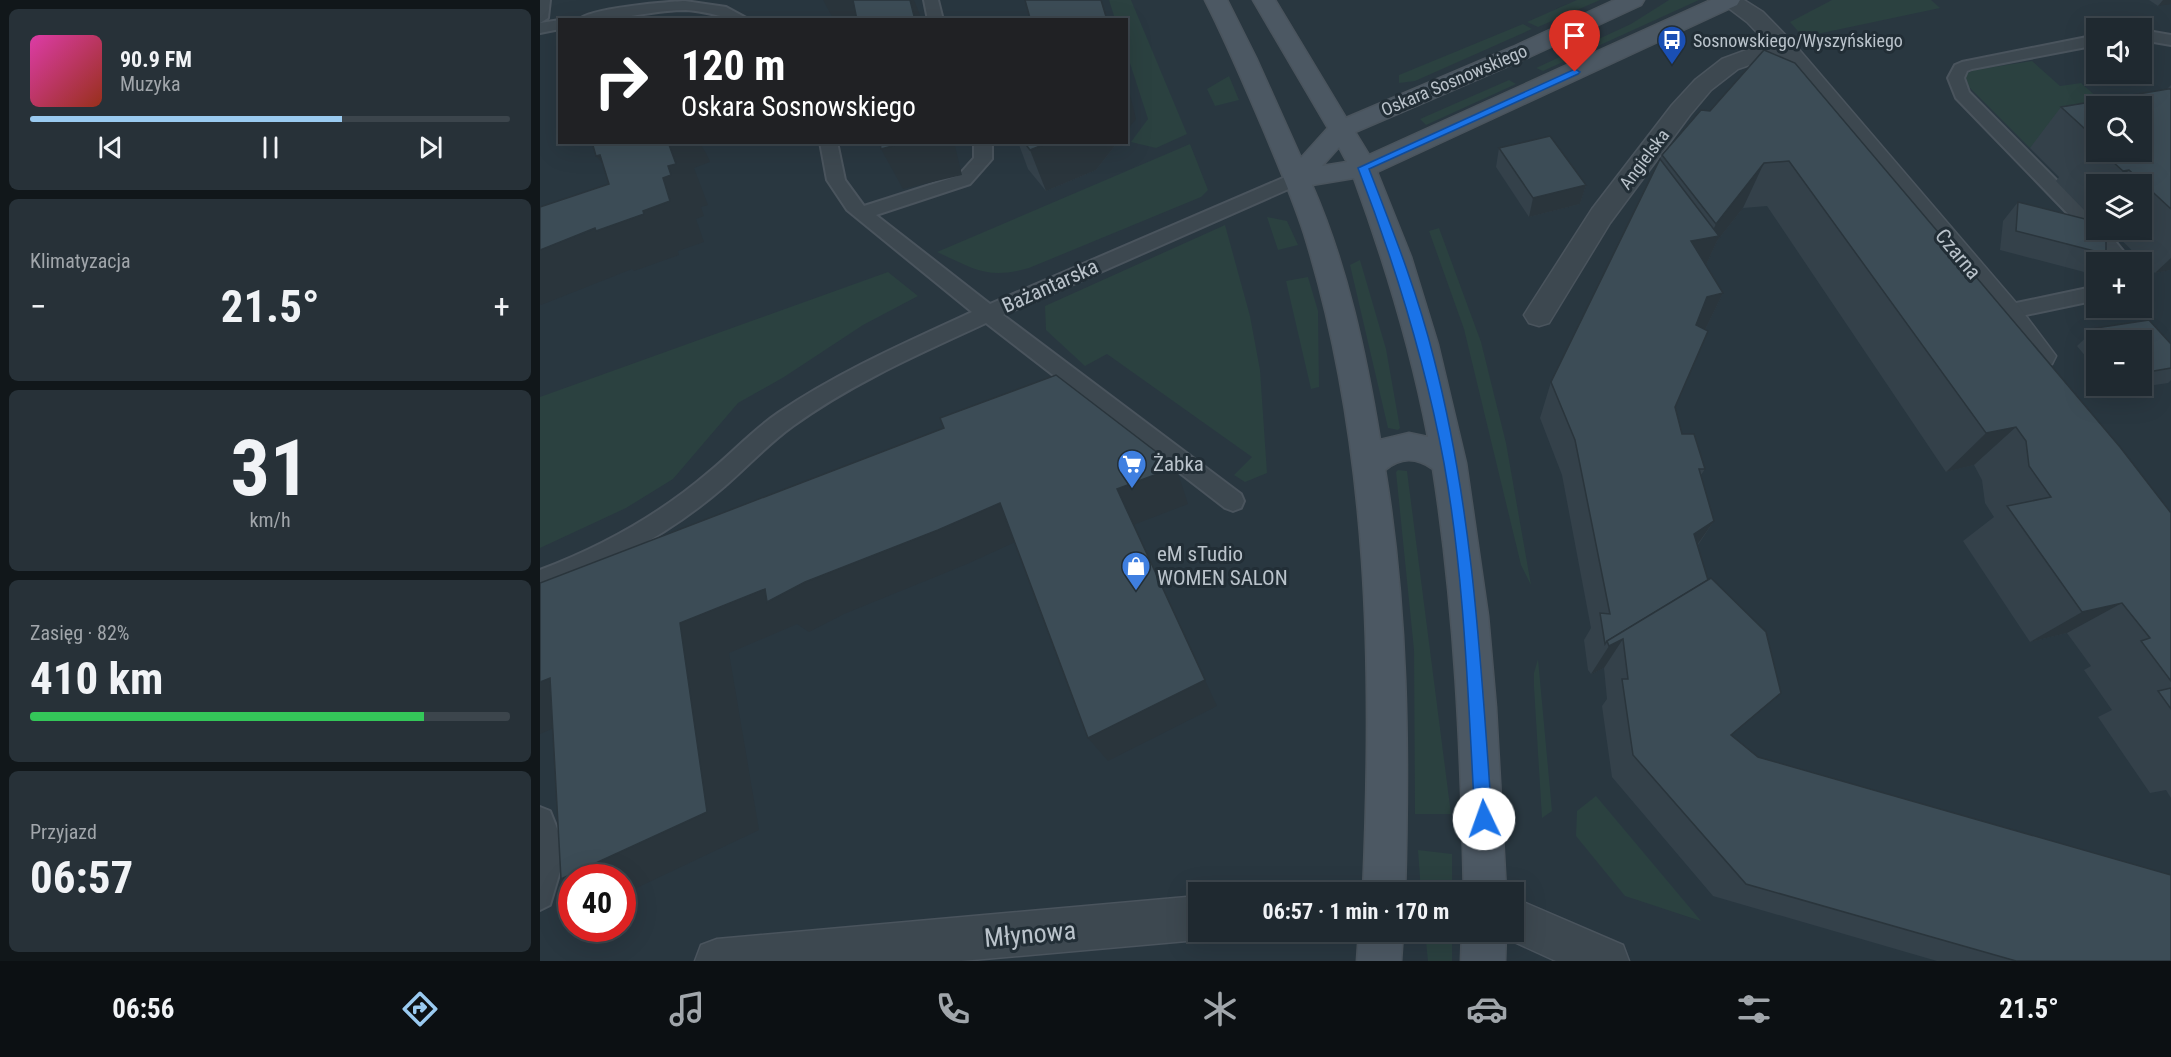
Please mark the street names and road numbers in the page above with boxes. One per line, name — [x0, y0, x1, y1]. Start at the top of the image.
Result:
street label: Oskara Sosnowskiego — [1378, 40, 1530, 120]
street label: Angielska — [1615, 125, 1673, 193]
street label: Czarna — [1930, 224, 1986, 284]
street label: Bażantarska — [998, 254, 1102, 318]
street label: Młynowa — [983, 915, 1077, 953]

